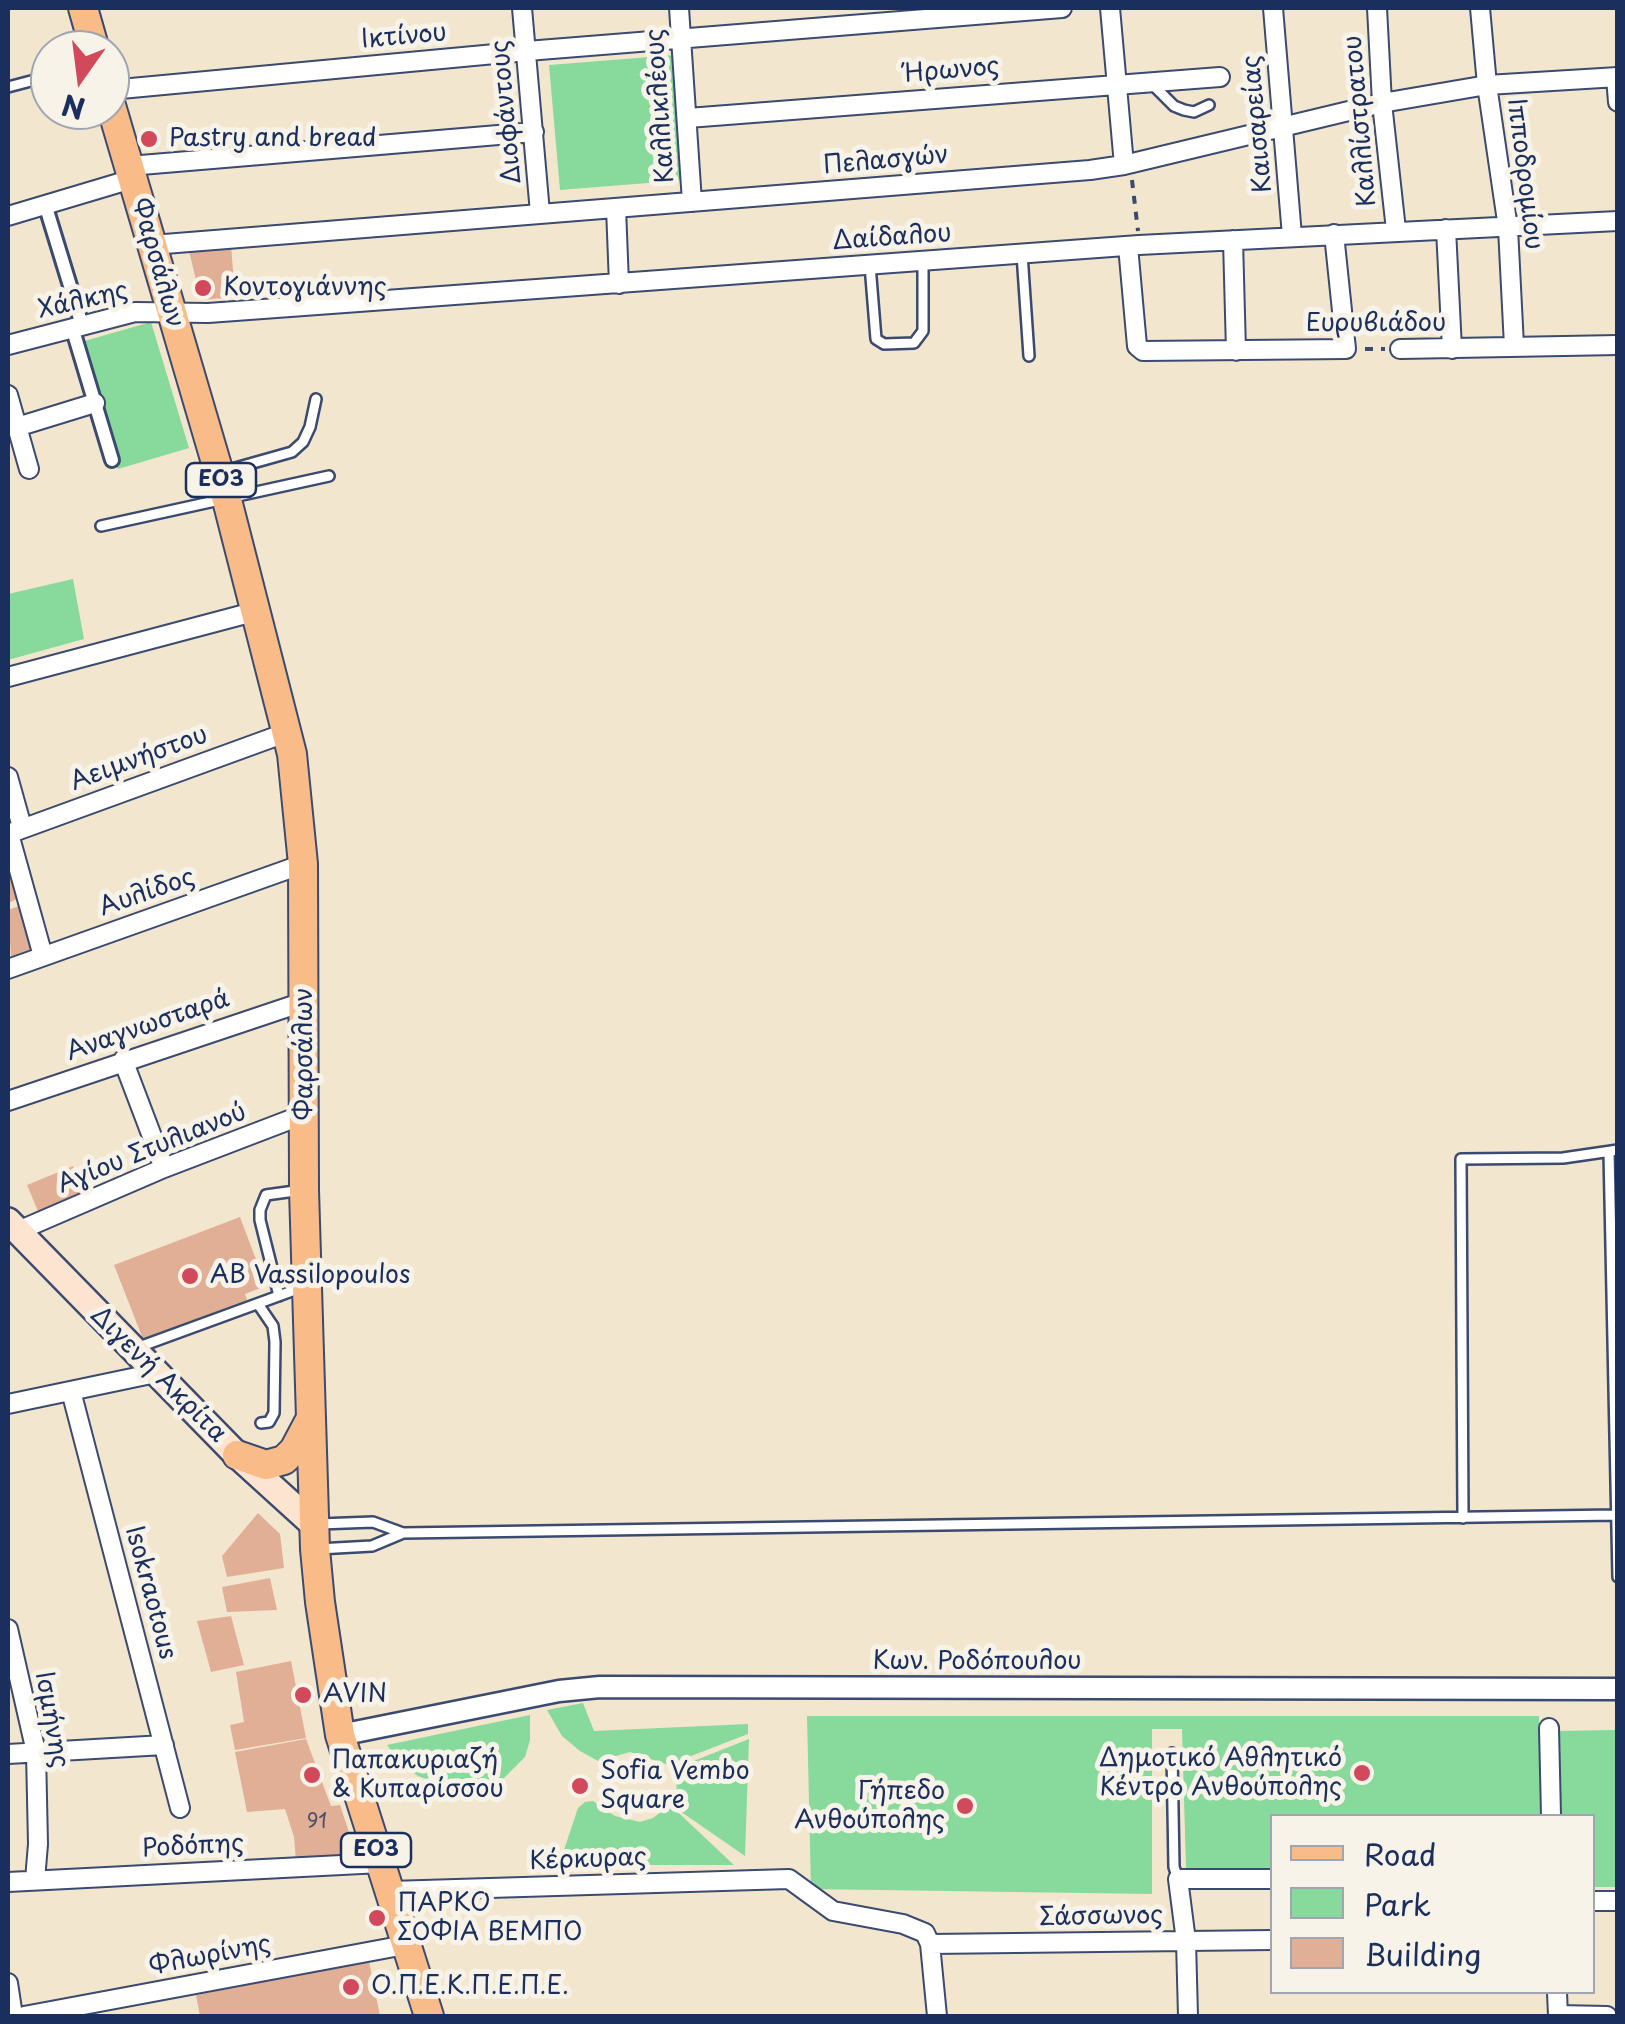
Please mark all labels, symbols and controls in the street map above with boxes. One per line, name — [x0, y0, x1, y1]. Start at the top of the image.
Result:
street label: Ικτίνου — [360, 18, 448, 56]
street label: Καλλικλέους — [641, 28, 681, 184]
north arrow — [30, 30, 130, 130]
street label: Καλλίστρατου — [1339, 34, 1383, 208]
street label: Διοφάντους — [486, 39, 528, 185]
street label: Ήρωνος — [903, 52, 1001, 90]
street label: Καισαρείας — [1237, 54, 1279, 194]
text: N — [57, 84, 89, 131]
street label: Ιπποδρομίου — [1500, 97, 1548, 251]
place label: Pastry and bread — [169, 124, 377, 154]
marker: Pastry and bread — [138, 128, 160, 150]
street label: Πελασγών — [822, 141, 950, 181]
street label: Φαρσάλων — [124, 195, 190, 331]
street label: Δαίδαλου — [831, 219, 953, 257]
place label: Κοντογιάννης — [223, 273, 387, 303]
street label: Χάλκης — [35, 276, 131, 326]
marker: Κοντογιάννης — [192, 277, 214, 299]
street label: Ευρυβιάδου — [1306, 309, 1446, 339]
road number: ΕΟ3 — [186, 463, 256, 497]
street label: Αειμνήστου — [66, 720, 212, 798]
street label: Αυλίδος — [95, 863, 199, 923]
street label: Αναγνωσταρά — [62, 984, 234, 1068]
street label: Φαρσάλων — [290, 987, 320, 1121]
street label: Αγίου Στυλιανού — [53, 1097, 251, 1201]
place label: AB Vassilopoulos — [210, 1261, 410, 1291]
marker: AB Vassilopoulos — [179, 1265, 201, 1287]
street label: Διγενή Ακρίτα — [84, 1301, 232, 1449]
street label: Isokraotous — [118, 1523, 182, 1663]
street label: Κων. Ροδόπουλου — [872, 1647, 1082, 1677]
street label: Ισμήνης — [28, 1670, 74, 1770]
place label: AVIN — [323, 1680, 387, 1710]
marker: AVIN — [292, 1684, 314, 1706]
place label: Δημοτικό Αθλητικό Κέντρο Ανθούπολης — [1099, 1744, 1342, 1803]
place label: Παπακυριαζή & Κυπαρίσσου — [332, 1746, 504, 1805]
place label: Sofia Vembo Square — [600, 1757, 750, 1816]
marker: Δημοτικό Αθλητικό Κέντρο Ανθούπολης — [1351, 1762, 1373, 1784]
marker: Παπακυριαζή & Κυπαρίσσου — [301, 1764, 323, 1786]
marker: Sofia Vembo Square — [569, 1775, 591, 1797]
place label: Γήπεδο Ανθούπολης — [794, 1777, 945, 1836]
marker: Γήπεδο Ανθούπολης — [954, 1795, 976, 1817]
house number: 91 — [307, 1810, 327, 1834]
legend — [1270, 1814, 1595, 1994]
street label: Ροδόπης — [141, 1829, 245, 1865]
text: Road — [1364, 1831, 1437, 1876]
road number: ΕΟ3 — [341, 1833, 411, 1867]
street label: Κέρκυρας — [529, 1843, 647, 1877]
text: Park — [1364, 1881, 1431, 1926]
place label: ΠΑΡΚΟ ΣΟΦΙΑ ΒΕΜΠΟ — [397, 1889, 582, 1948]
street label: Σάσσωνος — [1039, 1901, 1163, 1933]
marker: ΠΑΡΚΟ ΣΟΦΙΑ ΒΕΜΠΟ — [366, 1907, 388, 1929]
street label: Φλωρίνης — [146, 1929, 274, 1983]
text: Building — [1364, 1931, 1481, 1976]
place label: Ο.Π.Ε.Κ.Π.Ε.Π.Ε. — [371, 1972, 569, 2002]
marker: Ο.Π.Ε.Κ.Π.Ε.Π.Ε. — [340, 1976, 362, 1998]

